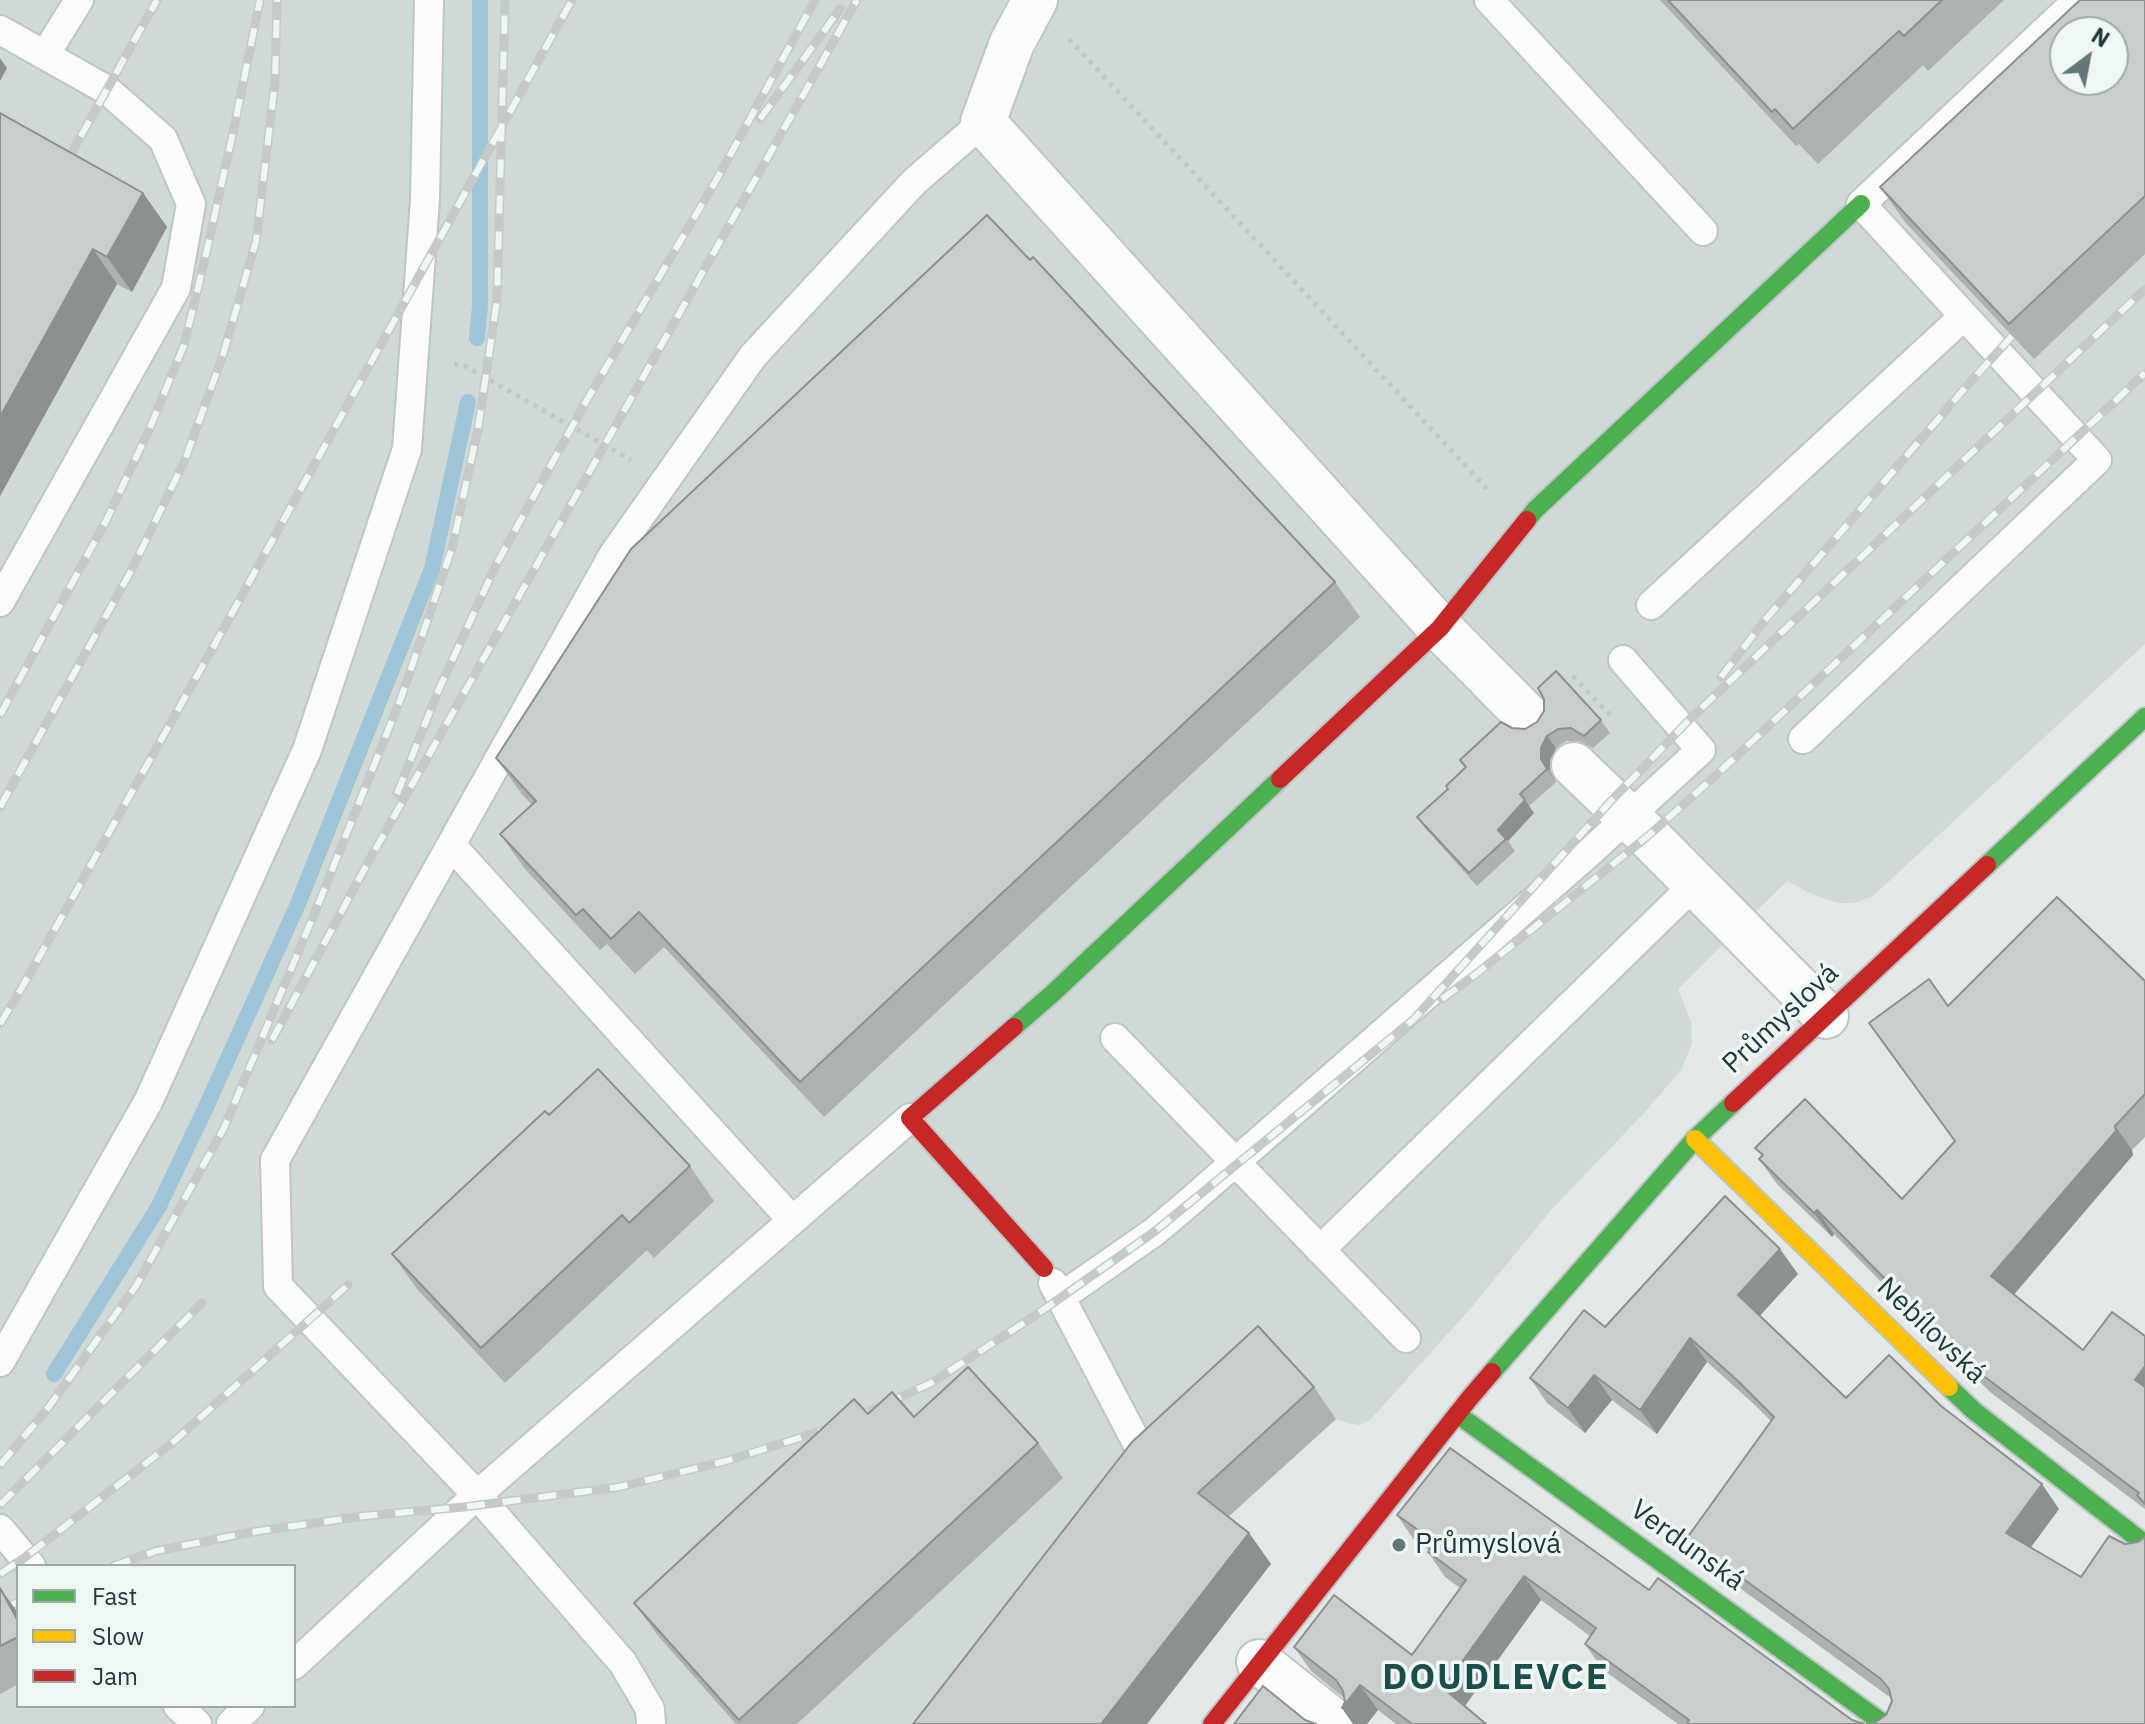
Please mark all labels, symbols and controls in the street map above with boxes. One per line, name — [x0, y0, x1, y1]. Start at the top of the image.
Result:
north arrow — [2049, 16, 2129, 96]
text: N — [2086, 20, 2115, 53]
street label: Průmyslová — [1716, 957, 1846, 1081]
street label: Nebílovská — [1870, 1271, 1992, 1391]
street label: Verdunská — [1623, 1493, 1751, 1599]
place label: Průmyslová — [1415, 1528, 1561, 1562]
marker: Průmyslová — [1390, 1536, 1408, 1554]
legend — [16, 1564, 296, 1708]
text: Fast — [92, 1580, 137, 1612]
text: Slow — [92, 1620, 144, 1652]
district label: DOUDLEVCE — [1382, 1657, 1610, 1701]
text: Jam — [92, 1660, 138, 1692]

